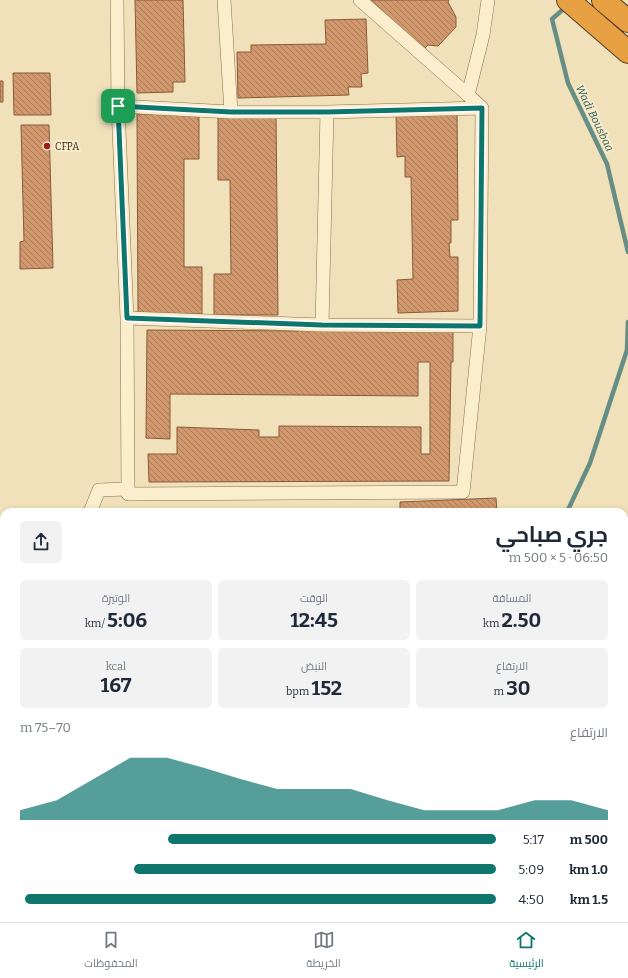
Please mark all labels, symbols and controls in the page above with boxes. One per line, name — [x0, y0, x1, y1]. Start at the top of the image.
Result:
water label: Wadi Bousbaa — [573, 83, 616, 154]
pin — [101, 89, 135, 123]
icon: arrive — [107, 95, 129, 117]
marker: CFPA — [42, 141, 52, 151]
place label: CFPA — [55, 141, 80, 153]
button: share — [20, 521, 62, 563]
text: جري صباحي — [496, 521, 608, 548]
text: 06:50 · 5 × 500 m — [509, 550, 608, 565]
text: الوتيرة — [102, 592, 130, 605]
text: الوقت — [300, 592, 328, 605]
text: المسافة — [492, 592, 532, 605]
text: 5:06 — [107, 608, 147, 632]
text: 12:45 — [290, 608, 338, 632]
text: 2.50 — [502, 608, 541, 632]
text: /km — [85, 617, 107, 630]
text: km — [483, 617, 502, 630]
text: kcal — [106, 660, 126, 673]
text: النبض — [301, 660, 327, 673]
text: الارتفاع — [496, 660, 528, 673]
text: 167 — [101, 673, 131, 697]
text: 152 — [312, 676, 342, 700]
text: 30 — [506, 676, 530, 700]
text: bpm — [286, 685, 312, 698]
text: m — [494, 685, 506, 698]
text: 70–75 m — [20, 720, 71, 735]
text: الارتفاع — [570, 725, 608, 740]
text: 5:17 — [523, 832, 544, 847]
text: 500 m — [570, 832, 608, 847]
text: 5:09 — [518, 862, 544, 877]
text: 1.0 km — [569, 862, 608, 877]
text: 4:50 — [518, 892, 544, 907]
text: 1.5 km — [570, 892, 608, 907]
tab: المحفوظات — [84, 929, 138, 973]
tab: الخريطة — [306, 929, 341, 973]
tab: الرئيسية — [509, 929, 544, 973]

